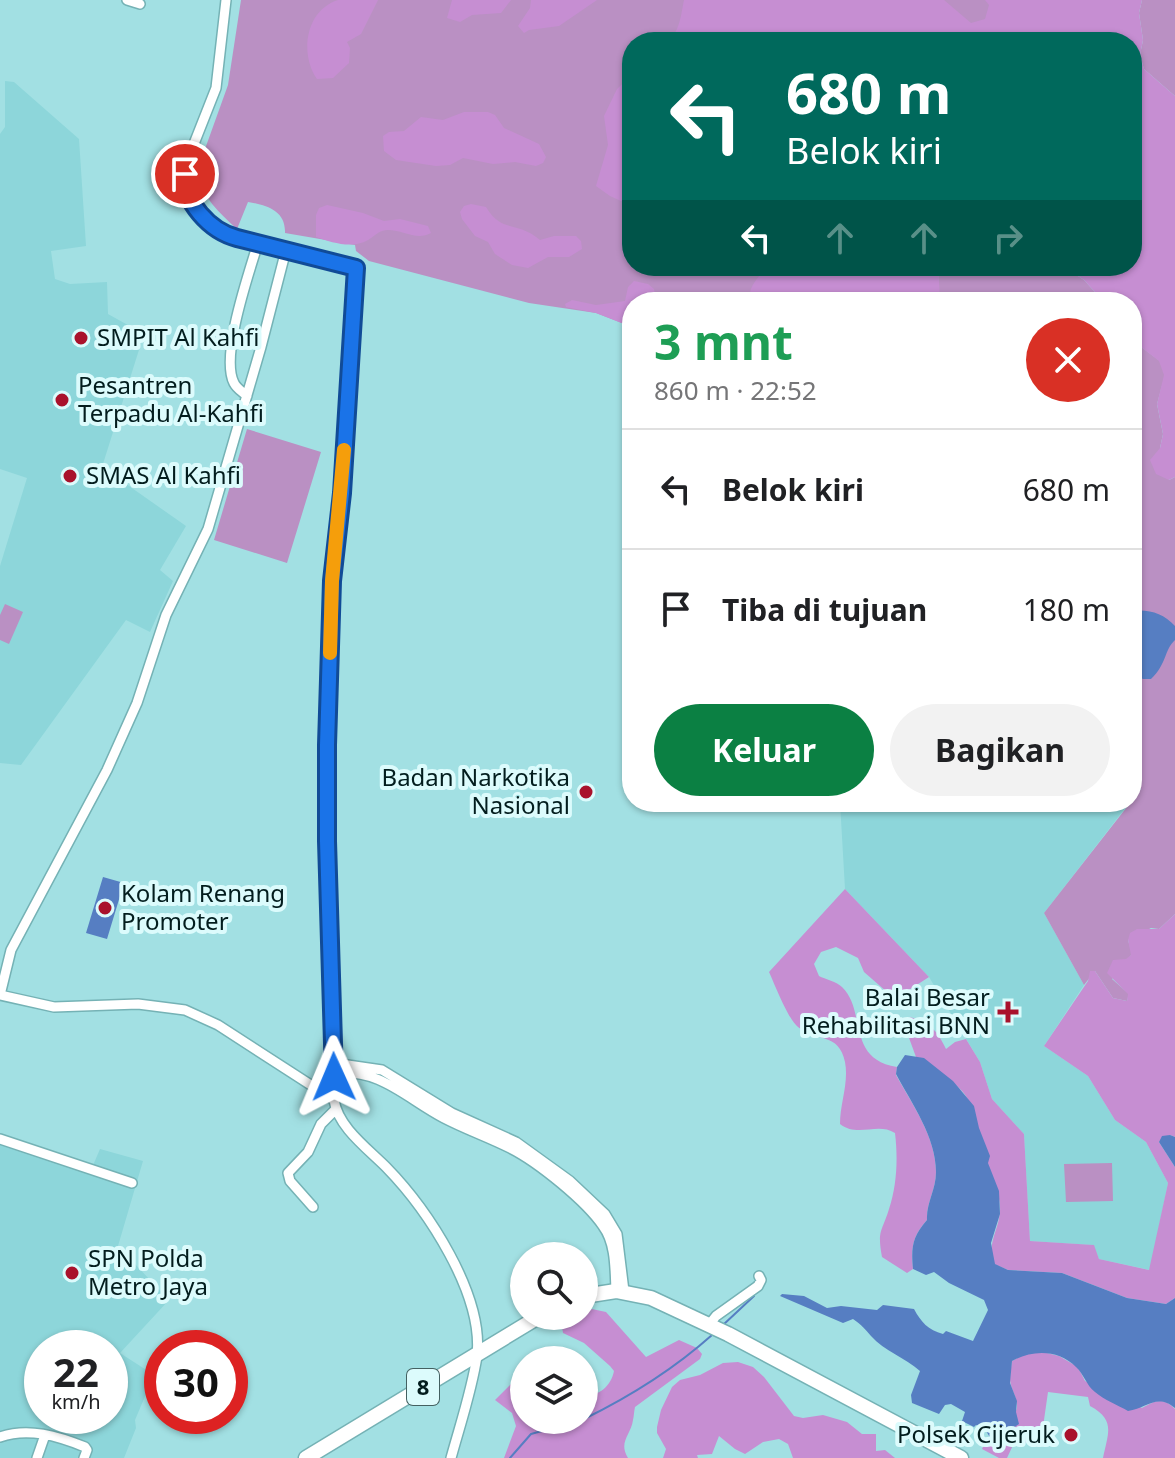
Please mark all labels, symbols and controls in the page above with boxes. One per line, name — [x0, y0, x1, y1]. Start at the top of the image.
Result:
text: 680 m — [786, 54, 951, 130]
icon: left — [654, 64, 758, 168]
text: Belok kiri — [786, 126, 942, 175]
pin — [151, 140, 219, 208]
icon: arrive — [163, 152, 207, 196]
icon: left — [734, 216, 778, 260]
icon: ahead — [818, 216, 862, 260]
icon: ahead — [902, 216, 946, 260]
icon: right — [986, 216, 1030, 260]
text: 3 mnt — [654, 309, 793, 374]
button: close — [1026, 318, 1110, 402]
place label: SMPIT Al Kahfi — [97, 320, 260, 353]
marker: SMPIT Al Kahfi — [72, 329, 90, 347]
place label: Pesantren Terpadu Al-Kahfi — [78, 368, 264, 429]
text: 860 m · 22:52 — [654, 372, 817, 408]
marker: Pesantren Terpadu Al-Kahfi — [53, 391, 71, 409]
place label: SMAS Al Kahfi — [86, 458, 241, 491]
marker: SMAS Al Kahfi — [61, 467, 79, 485]
icon: left — [654, 467, 698, 511]
text: Belok kiri — [722, 469, 864, 510]
text: 680 m — [1023, 469, 1110, 510]
icon: arrive — [654, 587, 698, 631]
text: Tiba di tujuan — [722, 589, 927, 630]
text: 180 m — [1023, 589, 1110, 630]
button: Keluar — [654, 704, 874, 796]
button: Bagikan — [890, 704, 1110, 796]
place label: Badan Narkotika Nasional — [382, 760, 570, 821]
marker: Badan Narkotika Nasional — [577, 783, 595, 801]
place label: Kolam Renang Promoter — [121, 876, 285, 937]
marker: Kolam Renang Promoter — [96, 899, 114, 917]
place label: Balai Besar Rehabilitasi BNN — [802, 980, 990, 1041]
marker: Balai Besar Rehabilitasi BNN — [997, 1001, 1019, 1023]
position arrow — [292, 1035, 376, 1119]
place label: SPN Polda Metro Jaya — [88, 1241, 208, 1302]
map controls — [510, 1242, 598, 1434]
button: search — [510, 1242, 598, 1330]
marker: SPN Polda Metro Jaya — [63, 1264, 81, 1282]
speed limit sign: 30 — [144, 1330, 248, 1434]
text: 22 — [53, 1344, 99, 1399]
button: layers — [510, 1346, 598, 1434]
road number: 8 — [407, 1369, 439, 1405]
text: km/h — [51, 1388, 101, 1415]
place label: Polsek Cijeruk — [897, 1417, 1055, 1450]
marker: Polsek Cijeruk — [1062, 1426, 1080, 1444]

